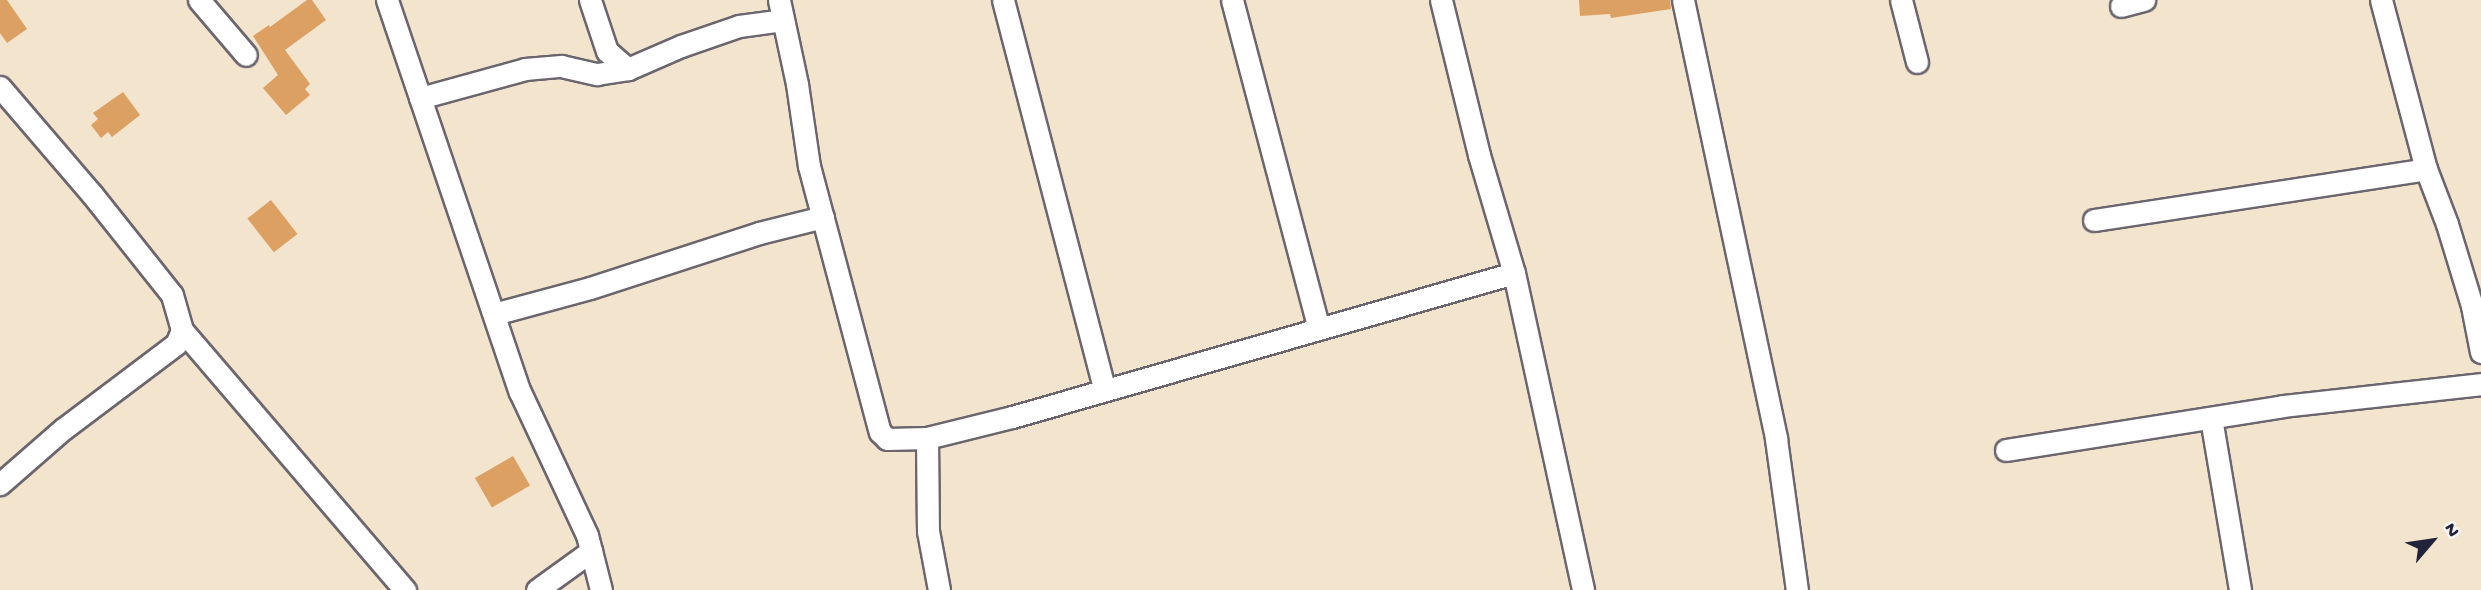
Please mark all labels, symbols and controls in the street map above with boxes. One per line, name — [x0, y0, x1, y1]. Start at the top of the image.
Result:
north arrow — [2397, 506, 2467, 576]
text: N — [2438, 520, 2464, 542]

